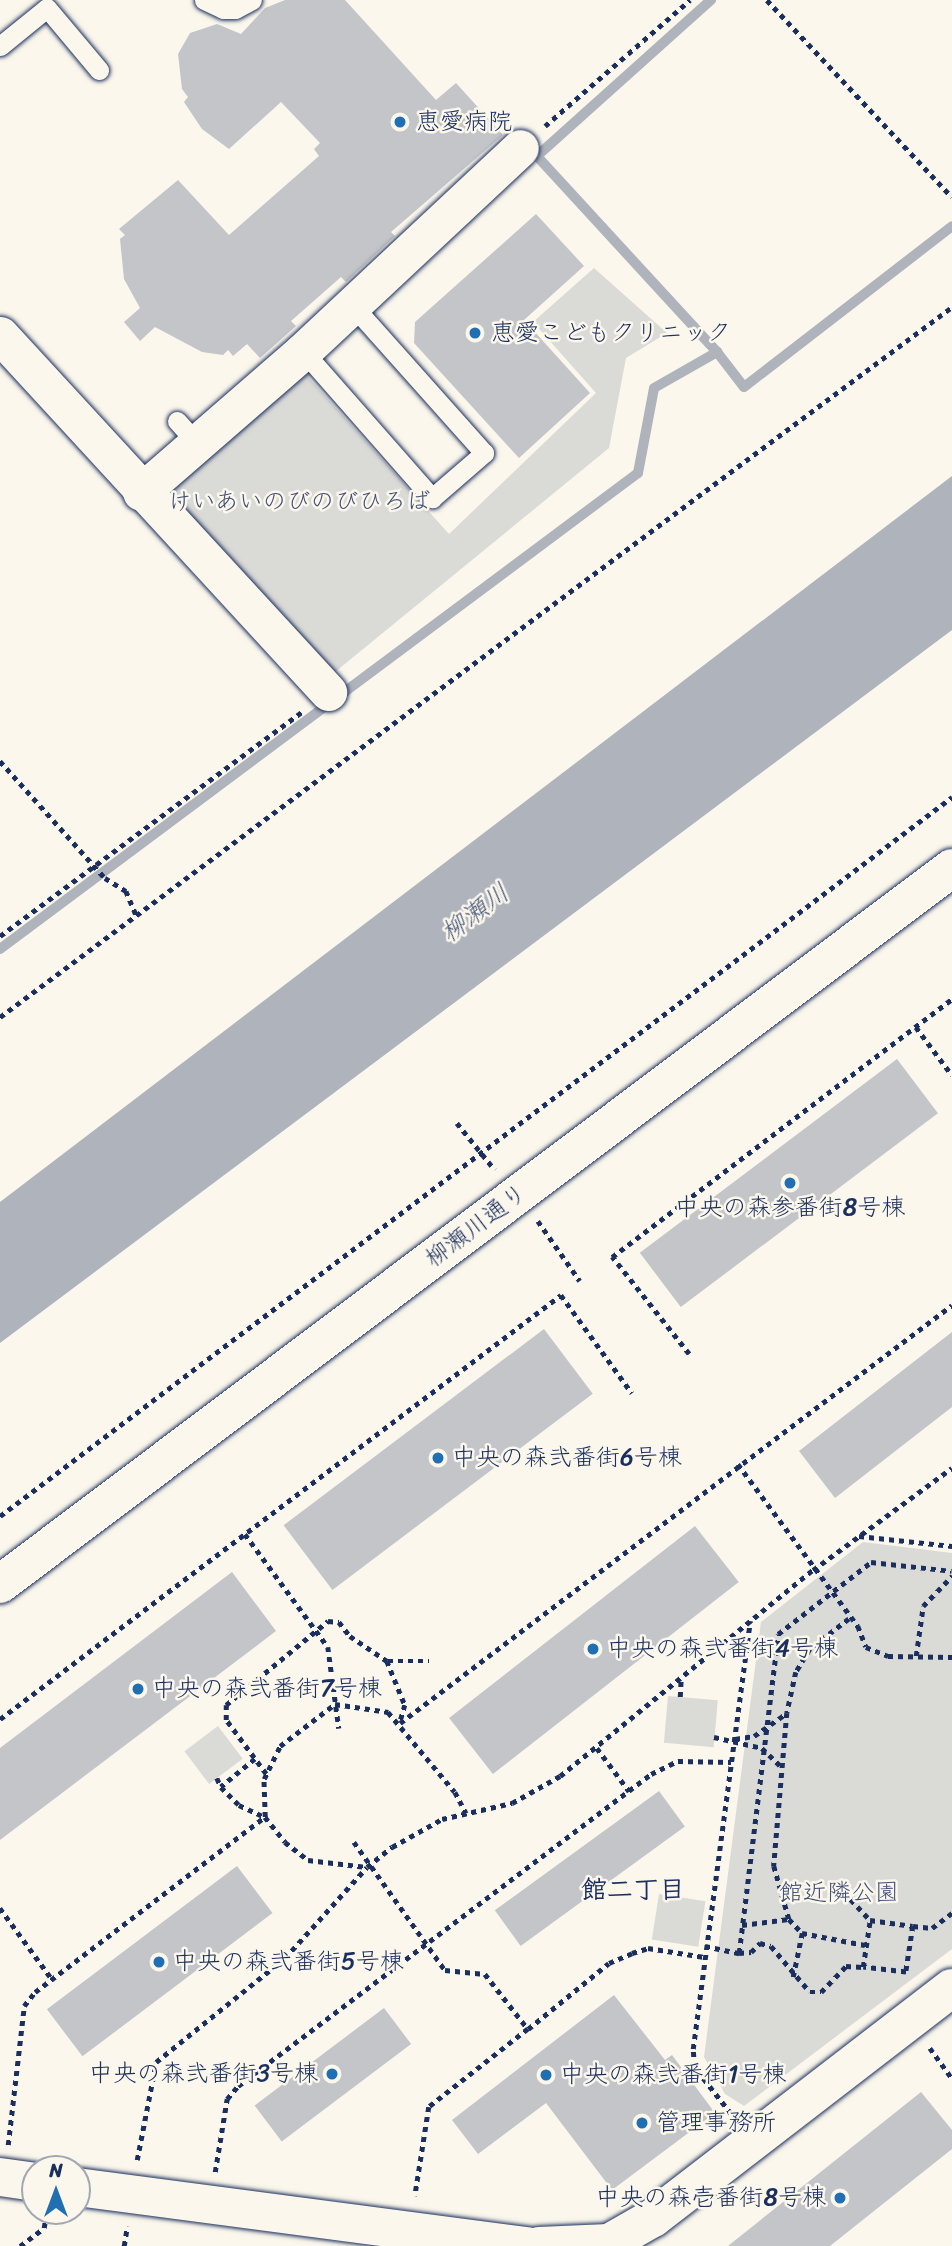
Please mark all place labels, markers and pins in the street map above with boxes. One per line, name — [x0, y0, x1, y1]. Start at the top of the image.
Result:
place label: 恵愛病院 — [416, 108, 512, 136]
marker: 恵愛病院 — [390, 112, 410, 132]
place label: 恵愛こどもクリニック — [491, 319, 731, 347]
marker: 恵愛こどもクリニック — [465, 323, 485, 343]
marker: 中央の森参番街8号棟 — [782, 1175, 798, 1191]
place label: 中央の森参番街8号棟 — [675, 1194, 905, 1222]
place label: 中央の森弐番街6号棟 — [452, 1444, 682, 1472]
marker: 中央の森弐番街6号棟 — [430, 1450, 446, 1466]
place label: 中央の森弐番街4号棟 — [607, 1635, 838, 1663]
marker: 中央の森弐番街4号棟 — [585, 1641, 601, 1657]
place label: 中央の森弐番街7号棟 — [152, 1675, 382, 1703]
marker: 中央の森弐番街7号棟 — [130, 1681, 146, 1697]
place label: 中央の森弐番街5号棟 — [173, 1948, 404, 1976]
marker: 中央の森弐番街5号棟 — [151, 1954, 167, 1970]
place label: 中央の森弐番街3号棟 — [89, 2060, 318, 2088]
place label: 中央の森弐番街1号棟 — [560, 2061, 786, 2089]
marker: 中央の森弐番街3号棟 — [324, 2066, 340, 2082]
marker: 中央の森弐番街1号棟 — [538, 2067, 554, 2083]
place label: 管理事務所 — [656, 2109, 776, 2137]
marker: 管理事務所 — [634, 2115, 650, 2131]
place label: 中央の森壱番街8号棟 — [596, 2184, 826, 2212]
marker: 中央の森壱番街8号棟 — [832, 2190, 848, 2206]

